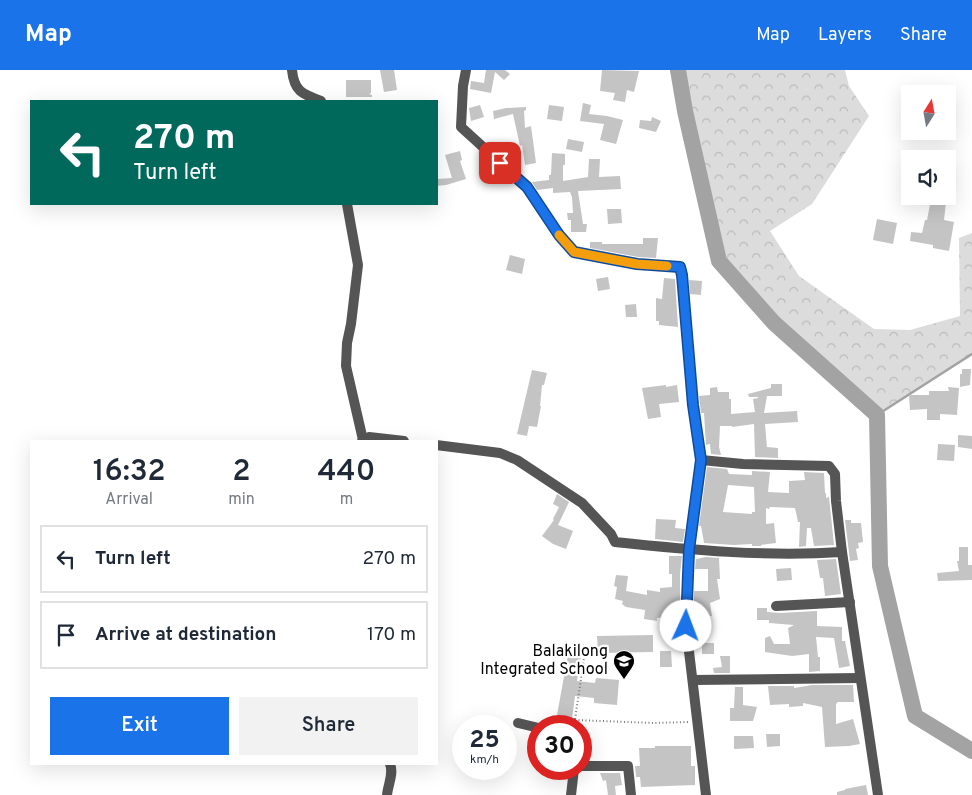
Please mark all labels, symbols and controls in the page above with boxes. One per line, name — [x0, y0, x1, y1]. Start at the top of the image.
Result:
text: Map — [25, 20, 72, 50]
text: Map — [756, 24, 790, 47]
text: Layers — [818, 24, 872, 47]
text: Share — [900, 24, 947, 47]
north arrow — [901, 85, 956, 140]
map controls — [901, 85, 956, 205]
text: 270 m — [133, 117, 235, 161]
icon: left — [50, 120, 115, 185]
pin — [479, 142, 521, 184]
icon: arrive — [486, 149, 514, 177]
button: sound — [901, 150, 956, 205]
text: Turn left — [133, 160, 216, 187]
text: 16:32 — [93, 454, 166, 491]
text: 2 — [232, 454, 251, 491]
text: 440 — [318, 454, 375, 491]
text: Arrival — [105, 490, 153, 510]
text: min — [228, 490, 255, 510]
text: m — [340, 490, 353, 510]
icon: left — [52, 545, 80, 573]
text: Turn left — [95, 547, 171, 571]
text: 270 m — [362, 547, 416, 571]
position arrow — [659, 599, 711, 651]
icon: arrive — [52, 621, 80, 649]
text: Arrive at destination — [95, 623, 276, 647]
text: 170 m — [367, 623, 416, 647]
place label: Balakilong Integrated School — [480, 642, 608, 680]
school or university icon: Balakilong Integrated School — [612, 649, 636, 680]
button: Exit — [50, 697, 229, 755]
button: Share — [239, 697, 418, 755]
speed limit sign: 30 — [527, 715, 592, 780]
text: 25 — [469, 725, 500, 757]
text: km/h — [470, 752, 499, 768]

